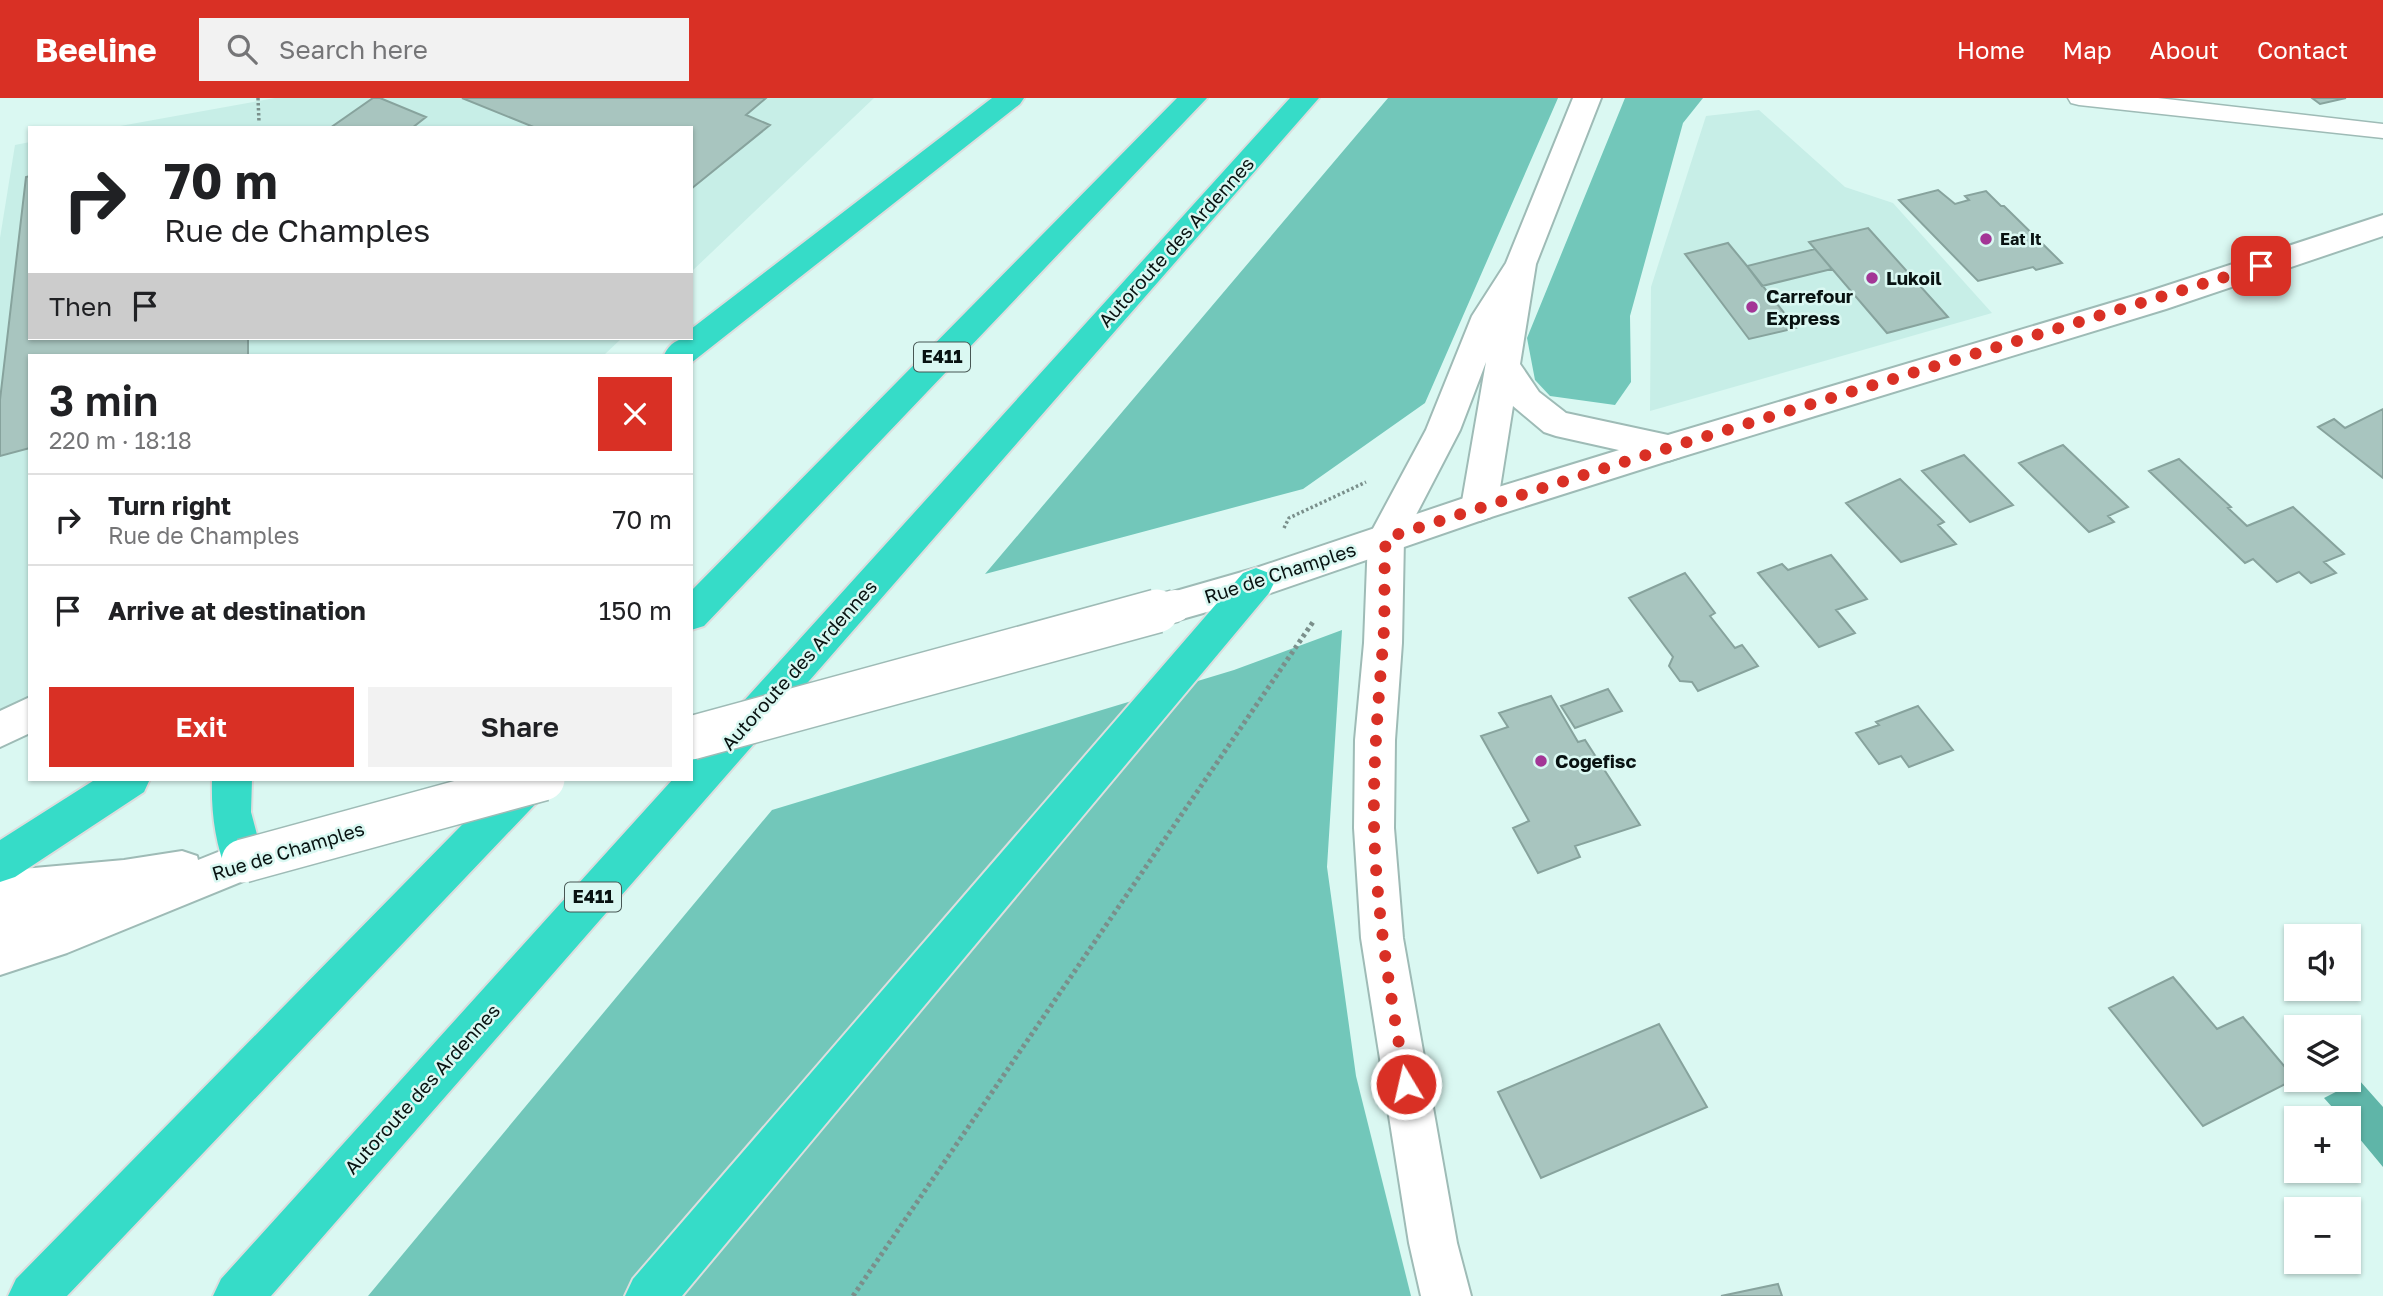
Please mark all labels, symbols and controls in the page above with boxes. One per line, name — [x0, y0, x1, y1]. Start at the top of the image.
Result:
search box — [199, 18, 689, 81]
text: Beeline — [35, 30, 157, 69]
icon: search — [223, 30, 261, 68]
text: Search here — [279, 34, 428, 65]
text: Home — [1957, 35, 2025, 64]
text: Map — [2063, 35, 2112, 64]
text: About — [2150, 35, 2219, 64]
text: Contact — [2257, 35, 2348, 64]
text: 70 m — [164, 151, 278, 210]
street label: Autoroute des Ardennes — [1093, 152, 1258, 331]
icon: right — [49, 154, 140, 245]
text: Rue de Champles — [164, 211, 430, 249]
place label: Eat It — [2000, 229, 2042, 249]
marker: Eat It — [1978, 231, 1994, 247]
pin — [2231, 236, 2291, 296]
icon: arrive — [2242, 247, 2280, 285]
place label: Lukoil — [1886, 266, 1942, 289]
marker: Lukoil — [1864, 270, 1880, 286]
place label: Carrefour Express — [1766, 284, 1854, 329]
icon: arrive — [126, 287, 164, 325]
text: Then — [49, 291, 112, 322]
marker: Carrefour Express — [1744, 299, 1760, 315]
road number: E411 — [914, 342, 970, 372]
text: 3 min — [49, 375, 158, 425]
button: close — [598, 377, 672, 451]
text: 220 m · 18:18 — [49, 426, 192, 454]
text: Turn right — [108, 490, 231, 521]
icon: right — [49, 501, 87, 539]
text: 70 m — [613, 504, 672, 535]
text: Rue de Champles — [108, 521, 299, 549]
street label: Rue de Champles — [1201, 537, 1359, 608]
street label: Autoroute des Ardennes — [716, 575, 881, 754]
icon: arrive — [49, 592, 87, 630]
text: Arrive at destination — [108, 595, 366, 626]
text: 150 m — [599, 595, 672, 626]
button: Exit — [49, 687, 354, 767]
button: Share — [368, 687, 672, 767]
place label: Cogefisc — [1555, 749, 1636, 772]
marker: Cogefisc — [1533, 753, 1549, 769]
street label: Rue de Champles — [209, 816, 367, 885]
road number: E411 — [565, 882, 621, 912]
map controls — [2284, 924, 2361, 1274]
button: sound — [2284, 924, 2361, 1001]
street label: Autoroute des Ardennes — [339, 999, 504, 1178]
button: layers — [2284, 1015, 2361, 1092]
position arrow — [1369, 1047, 1443, 1121]
button: + — [2284, 1106, 2361, 1183]
button: − — [2284, 1197, 2361, 1274]

